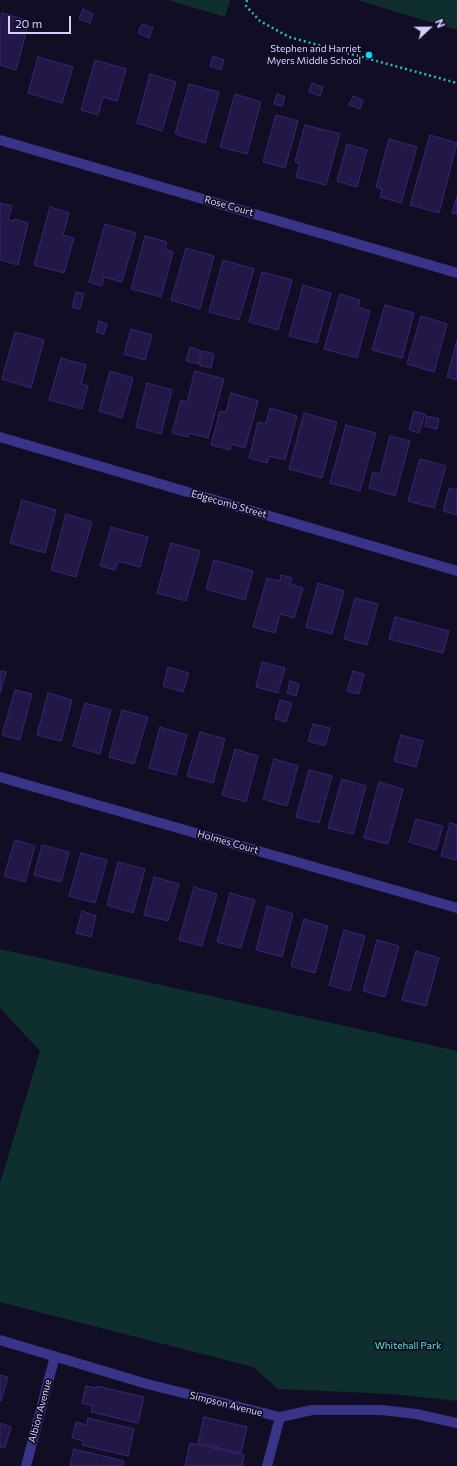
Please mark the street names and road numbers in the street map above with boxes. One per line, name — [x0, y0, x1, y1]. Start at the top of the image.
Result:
street label: Rose Court — [203, 193, 255, 219]
street label: Edgecomb Street — [190, 487, 268, 521]
street label: Holmes Court — [196, 828, 260, 856]
street label: Albion Avenue — [26, 1378, 54, 1444]
street label: Simpson Avenue — [188, 1389, 264, 1419]

